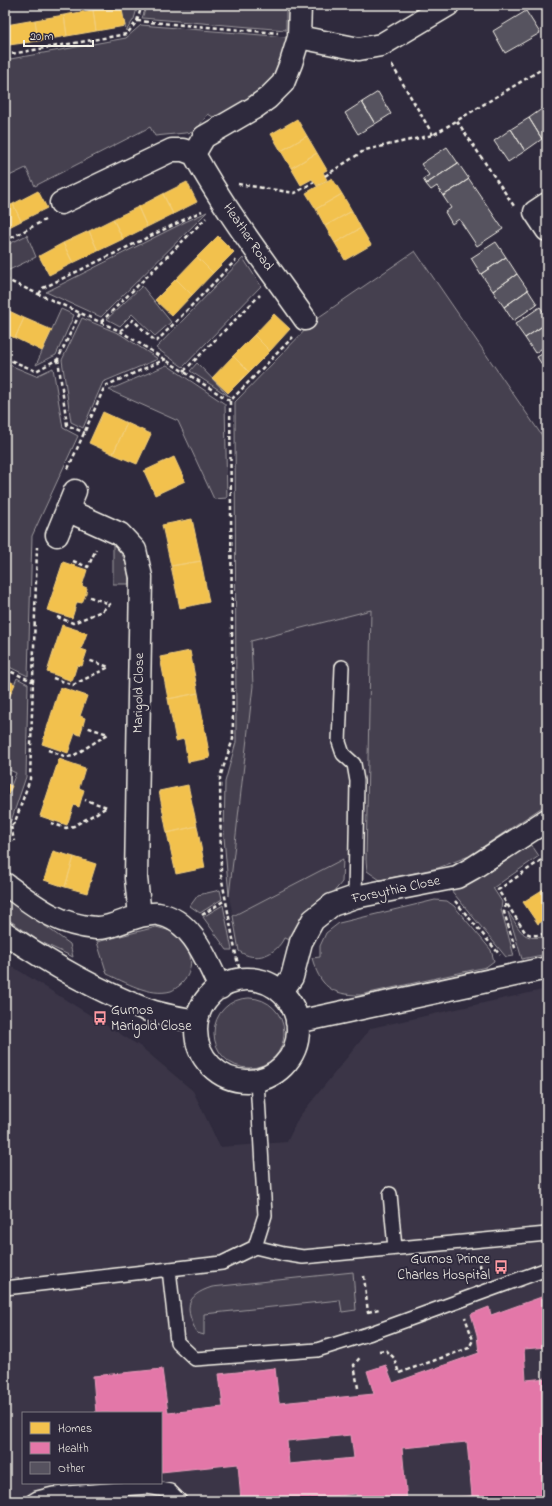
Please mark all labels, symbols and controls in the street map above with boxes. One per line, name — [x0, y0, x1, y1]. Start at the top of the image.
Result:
scale bar — [24, 22, 93, 48]
text: 20 m — [30, 28, 53, 46]
street label: Heather Road — [218, 199, 279, 275]
street label: Marigold Close — [128, 652, 151, 733]
street label: Forsythia Close — [349, 870, 443, 911]
place label: Gurnos Marigold Close — [111, 1000, 192, 1038]
bus stop icon: Gurnos Marigold Close — [92, 1010, 108, 1026]
place label: Gurnos Prince Charles Hospital — [397, 1249, 491, 1286]
bus stop icon: Gurnos Prince Charles Hospital — [493, 1259, 509, 1275]
legend — [22, 1412, 162, 1484]
text: Homes — [58, 1420, 92, 1438]
text: Health — [58, 1440, 89, 1458]
text: Other — [58, 1460, 85, 1478]

